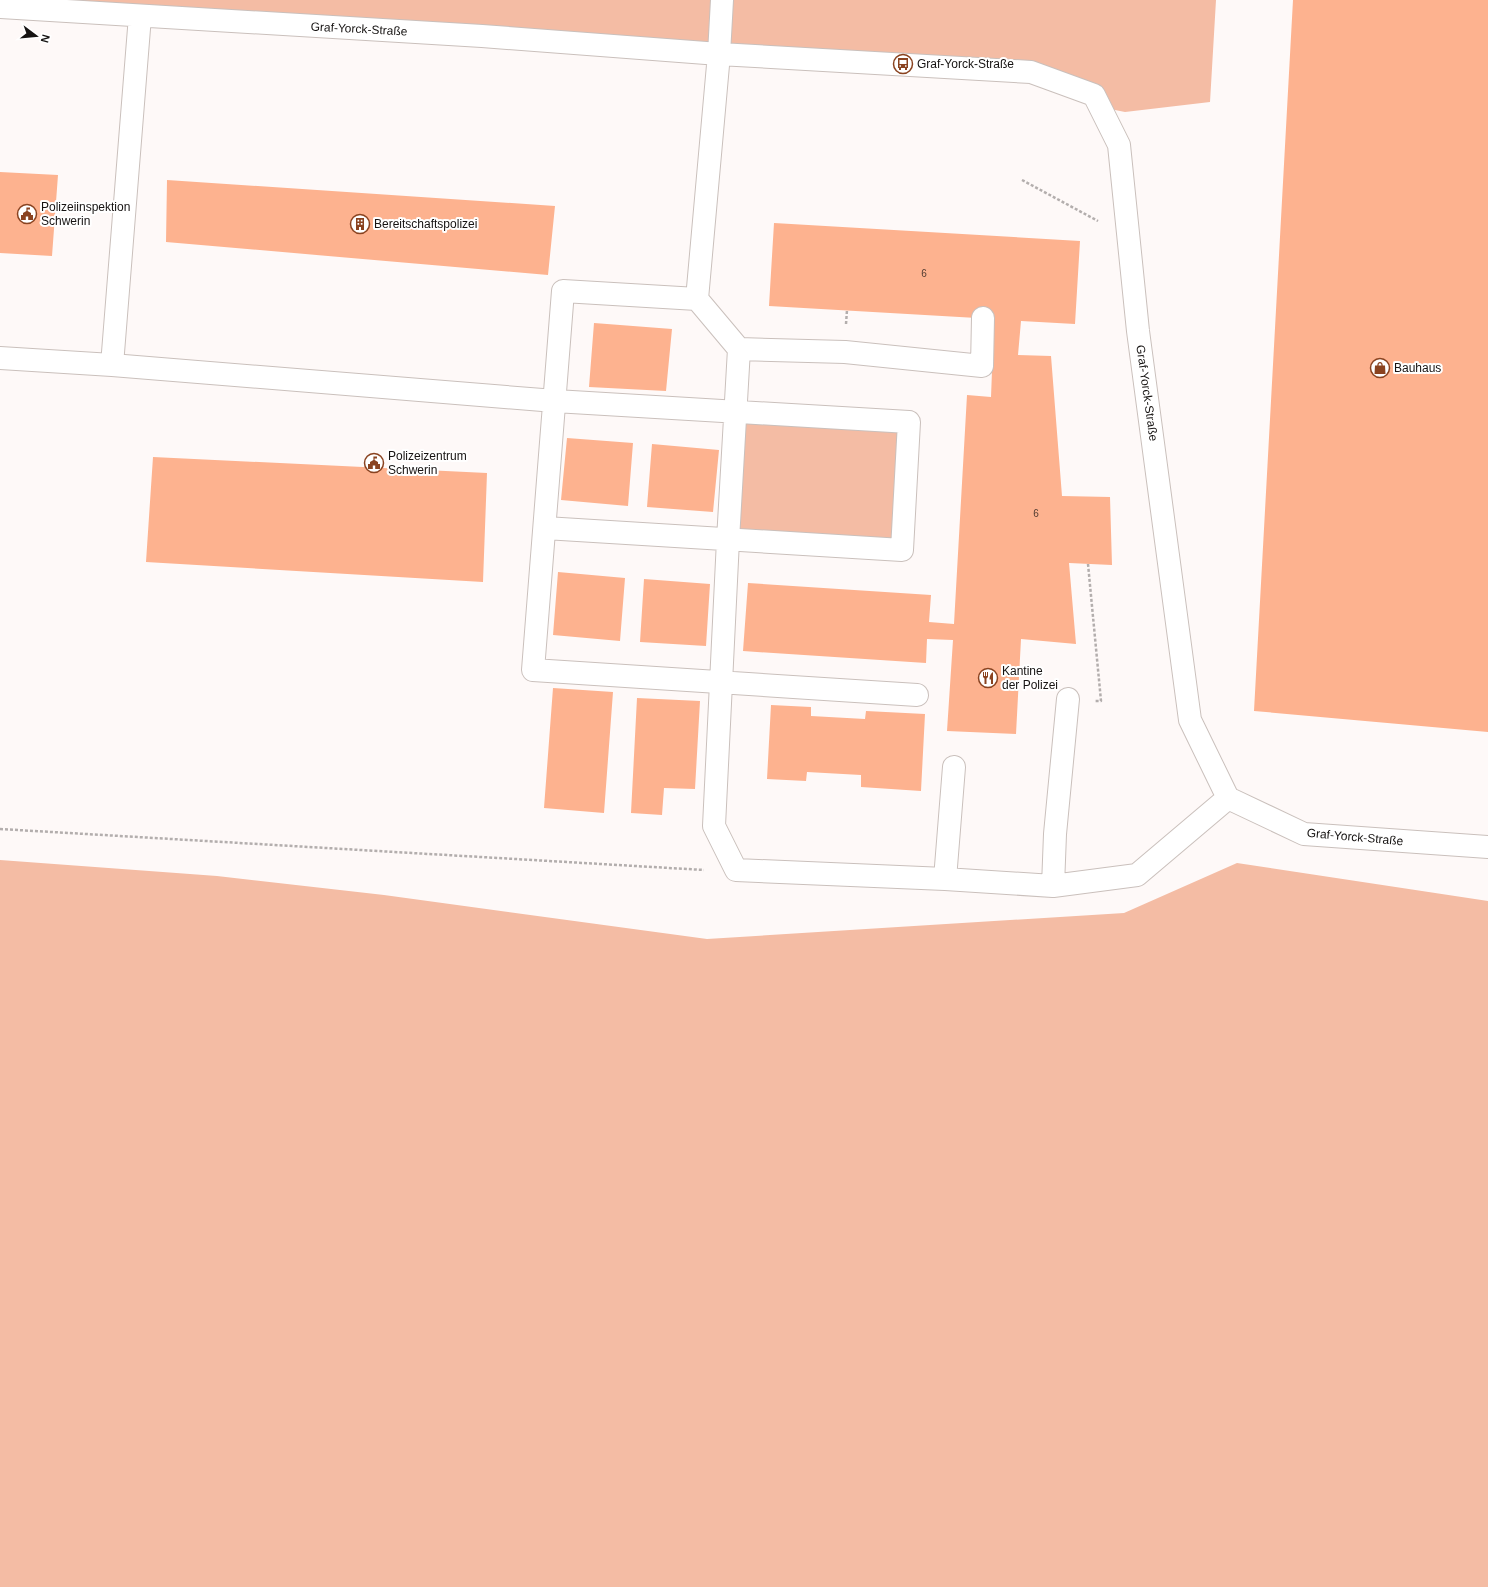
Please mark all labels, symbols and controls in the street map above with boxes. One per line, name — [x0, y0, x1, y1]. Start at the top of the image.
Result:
north arrow — [16, 16, 56, 56]
street label: Graf-Yorck-Straße — [310, 19, 408, 39]
text: N — [39, 33, 52, 44]
bus stop icon: Graf-Yorck-Straße — [892, 53, 914, 75]
place label: Graf-Yorck-Straße — [917, 57, 1014, 71]
place label: Polizeiinspektion Schwerin — [41, 200, 130, 228]
public building icon: Polizeiinspektion Schwerin — [16, 203, 38, 225]
building icon: Bereitschaftspolizei — [349, 213, 371, 235]
place label: Bereitschaftspolizei — [374, 217, 477, 231]
house number: 6 — [921, 268, 927, 279]
street label: Graf-Yorck-Straße — [1133, 344, 1161, 442]
shop icon: Bauhaus — [1369, 357, 1391, 379]
place label: Bauhaus — [1394, 361, 1441, 375]
place label: Polizeizentrum Schwerin — [388, 449, 467, 477]
public building icon: Polizeizentrum Schwerin — [363, 452, 385, 474]
house number: 6 — [1033, 508, 1039, 519]
place label: Kantine der Polizei — [1002, 664, 1058, 692]
restaurant icon: Kantine der Polizei — [977, 667, 999, 689]
street label: Graf-Yorck-Straße — [1306, 826, 1404, 848]

